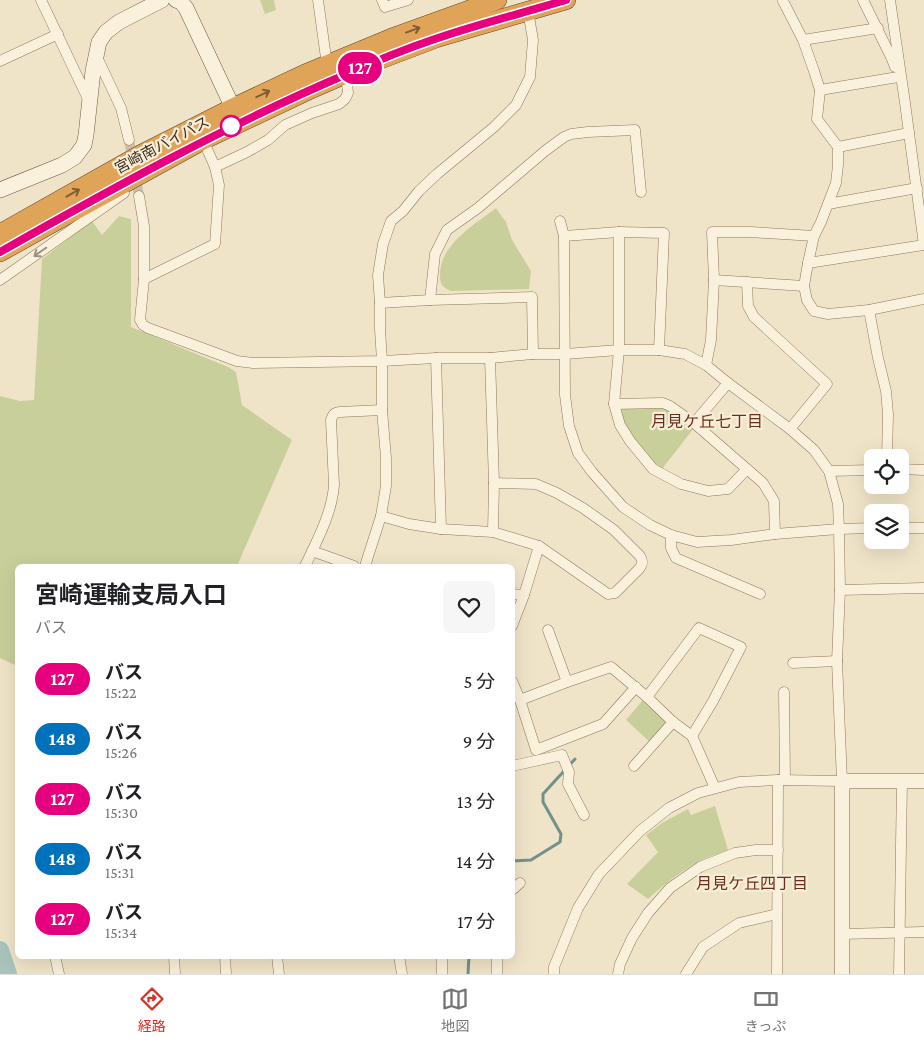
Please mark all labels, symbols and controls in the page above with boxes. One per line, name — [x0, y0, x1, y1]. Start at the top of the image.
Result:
one-way arrow — [405, 25, 420, 34]
line badge: 127 — [331, 52, 389, 84]
text: 127 — [348, 58, 372, 78]
one-way arrow — [255, 88, 270, 98]
street label: 宮崎南バイパス — [112, 113, 212, 177]
unlabelled marker — [220, 115, 242, 137]
one-way arrow — [65, 187, 79, 197]
one-way arrow — [34, 247, 48, 257]
district label: 月見ケ丘七丁目 — [651, 413, 763, 430]
map controls — [864, 449, 909, 549]
button: locate — [864, 449, 909, 494]
button: layers — [864, 504, 909, 549]
text: 宮崎運輸支局入口 — [35, 581, 227, 608]
button: heart — [443, 581, 495, 633]
text: バス — [35, 619, 67, 636]
text: バス — [105, 662, 143, 683]
text: 127 — [50, 669, 75, 689]
text: 5 分 — [463, 671, 495, 692]
text: 15:22 — [105, 684, 137, 701]
text: バス — [105, 722, 143, 743]
text: 148 — [49, 729, 76, 749]
text: 9 分 — [463, 731, 495, 752]
text: 15:26 — [105, 744, 137, 761]
text: バス — [105, 782, 143, 803]
text: 127 — [50, 789, 75, 809]
text: 13 分 — [457, 791, 495, 812]
text: 15:30 — [105, 804, 138, 821]
text: バス — [105, 842, 143, 863]
text: 148 — [49, 849, 76, 869]
text: 14 分 — [456, 851, 495, 872]
text: 15:31 — [105, 864, 134, 881]
district label: 月見ケ丘四丁目 — [696, 875, 808, 892]
text: バス — [105, 902, 143, 923]
text: 127 — [50, 909, 75, 929]
text: 17 分 — [457, 911, 495, 932]
text: 15:34 — [105, 924, 137, 941]
tab: 経路 — [138, 985, 166, 1035]
tab: 地図 — [441, 985, 469, 1035]
tab: きっぷ — [745, 985, 786, 1035]

